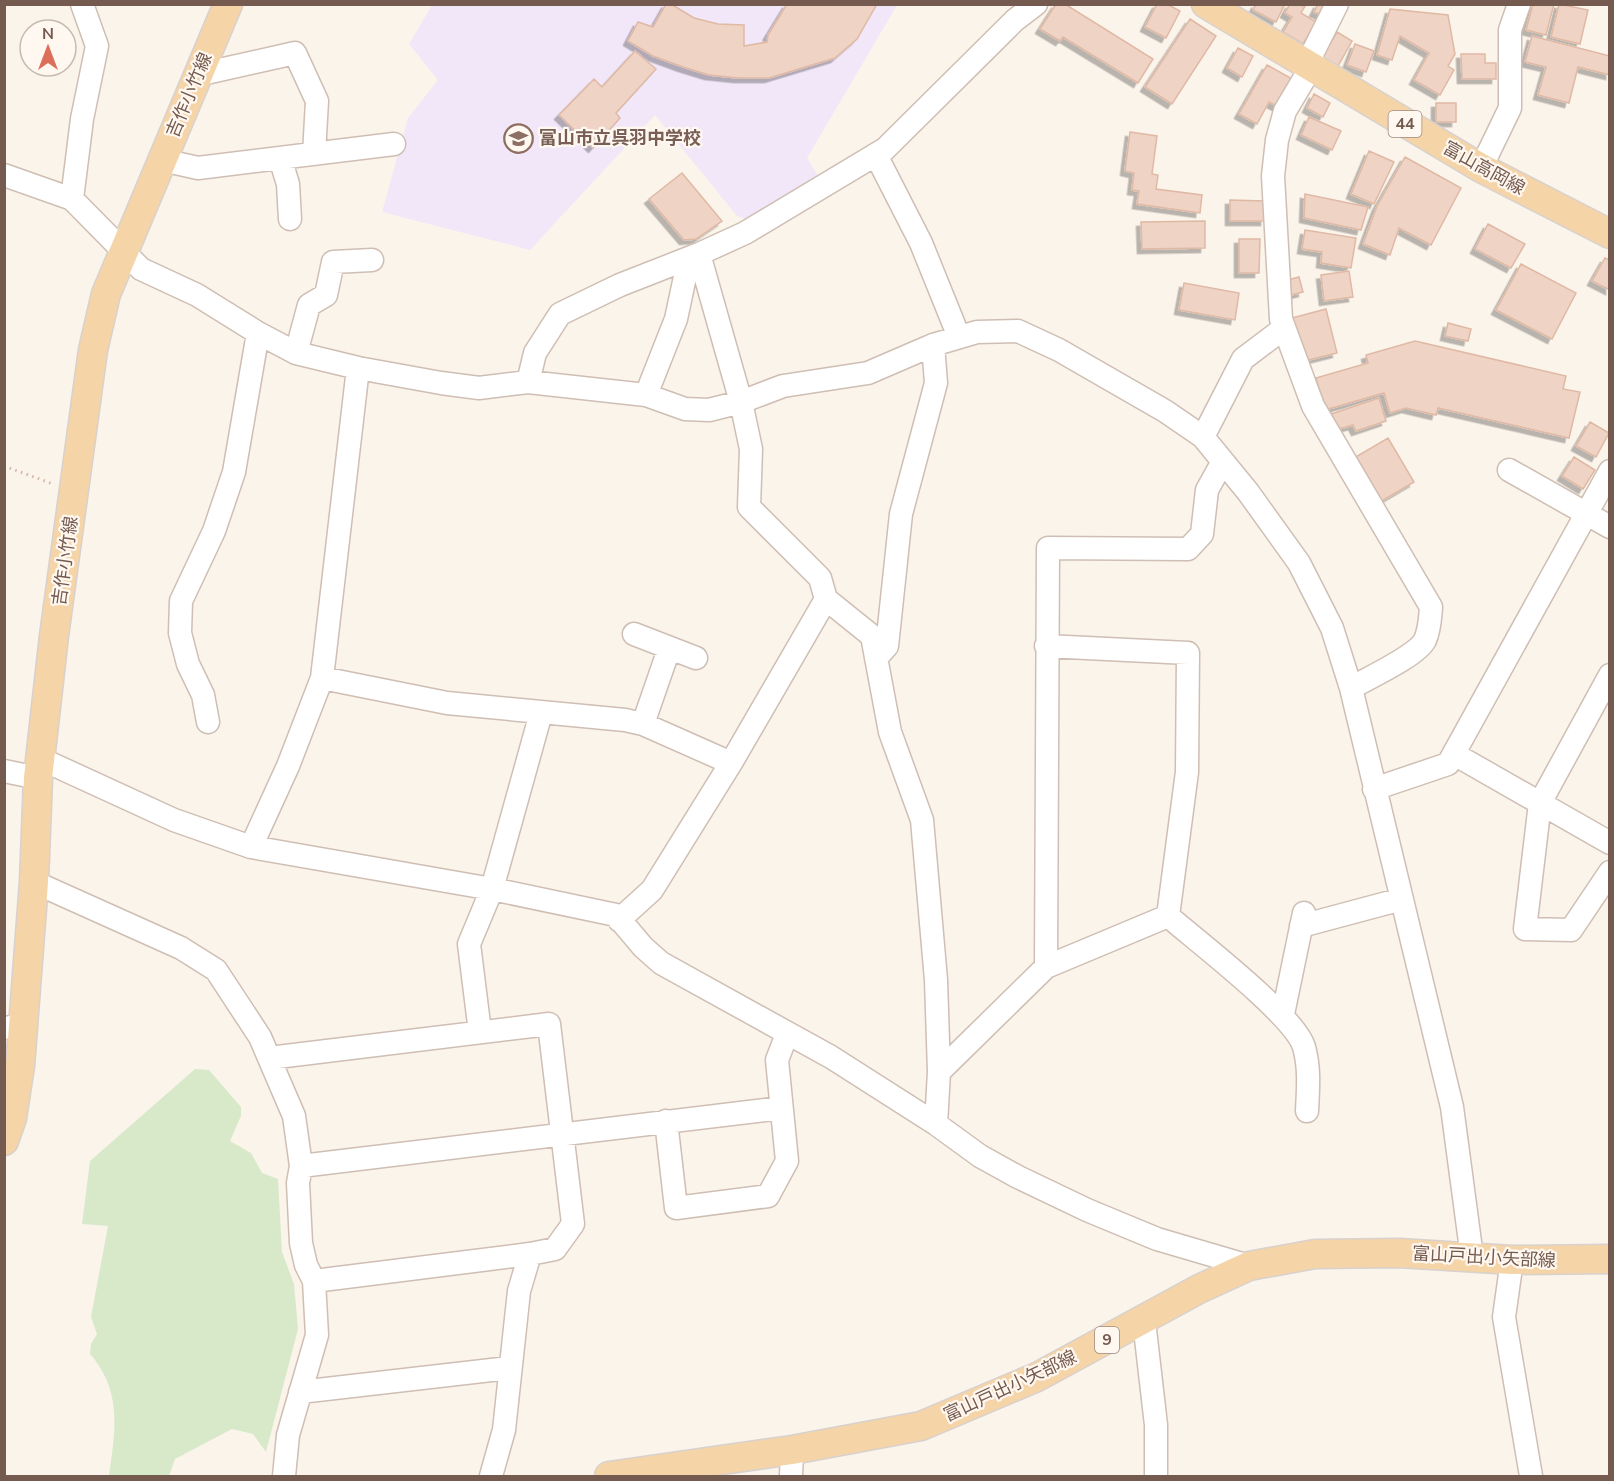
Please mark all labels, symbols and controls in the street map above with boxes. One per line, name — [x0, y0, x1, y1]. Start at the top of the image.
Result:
north arrow — [18, 18, 78, 78]
text: N — [42, 23, 54, 45]
street label: 吉作小竹線 — [160, 49, 218, 141]
road number: 44 — [1388, 111, 1422, 137]
school or university icon: 富山市立呉羽中学校 — [502, 122, 534, 154]
place label: 富山市立呉羽中学校 — [539, 126, 701, 150]
street label: 富山高岡線 — [1439, 136, 1529, 200]
street label: 吉作小竹線 — [47, 515, 83, 607]
street label: 富山戸出小矢部線 — [1411, 1241, 1557, 1273]
road number: 9 — [1095, 1327, 1119, 1353]
street label: 富山戸出小矢部線 — [940, 1345, 1080, 1427]

